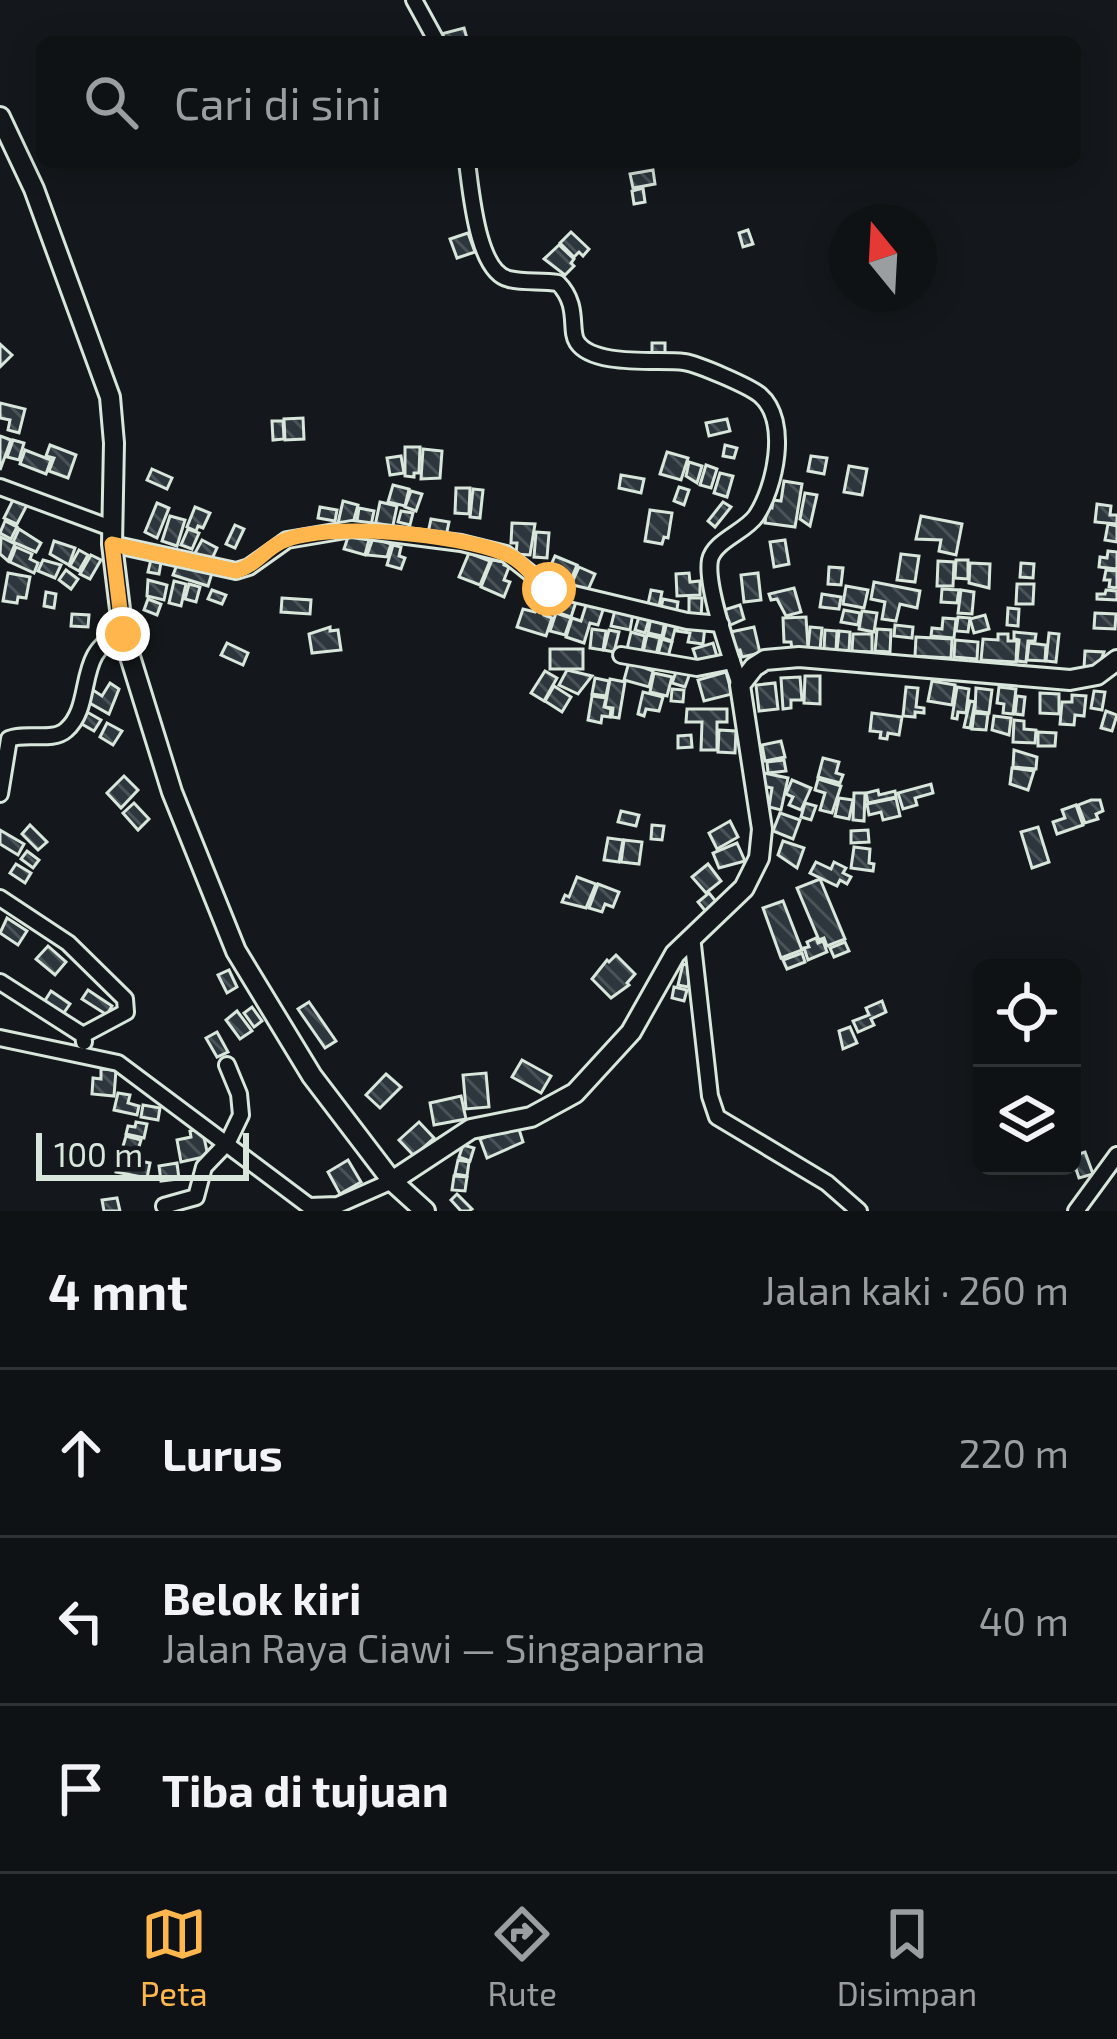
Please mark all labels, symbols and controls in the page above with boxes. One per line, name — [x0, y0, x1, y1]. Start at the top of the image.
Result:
search box — [36, 36, 1081, 168]
icon: search — [78, 69, 144, 135]
text: Cari di sini — [174, 75, 382, 129]
north arrow — [829, 204, 937, 312]
route start — [522, 562, 576, 616]
route end — [96, 607, 150, 661]
map controls — [973, 959, 1081, 1175]
button: locate — [973, 959, 1081, 1067]
button: layers — [973, 1067, 1081, 1175]
scale bar — [36, 1127, 249, 1180]
text: 100 m — [54, 1134, 143, 1174]
text: 4 mnt — [48, 1259, 188, 1320]
text: Jalan kaki · 260 m — [762, 1266, 1069, 1313]
icon: ahead — [48, 1420, 114, 1486]
text: Lurus — [162, 1426, 283, 1480]
text: 220 m — [959, 1429, 1069, 1476]
text: Belok kiri — [162, 1570, 361, 1624]
icon: left — [48, 1588, 114, 1654]
text: 40 m — [979, 1597, 1069, 1644]
text: Jalan Raya Ciawi — Singaparna — [162, 1624, 705, 1671]
icon: arrive — [48, 1756, 114, 1822]
text: Tiba di tujuan — [162, 1762, 449, 1816]
tab: Peta — [140, 1901, 208, 2013]
tab: Rute — [487, 1901, 557, 2013]
tab: Disimpan — [837, 1901, 977, 2013]

